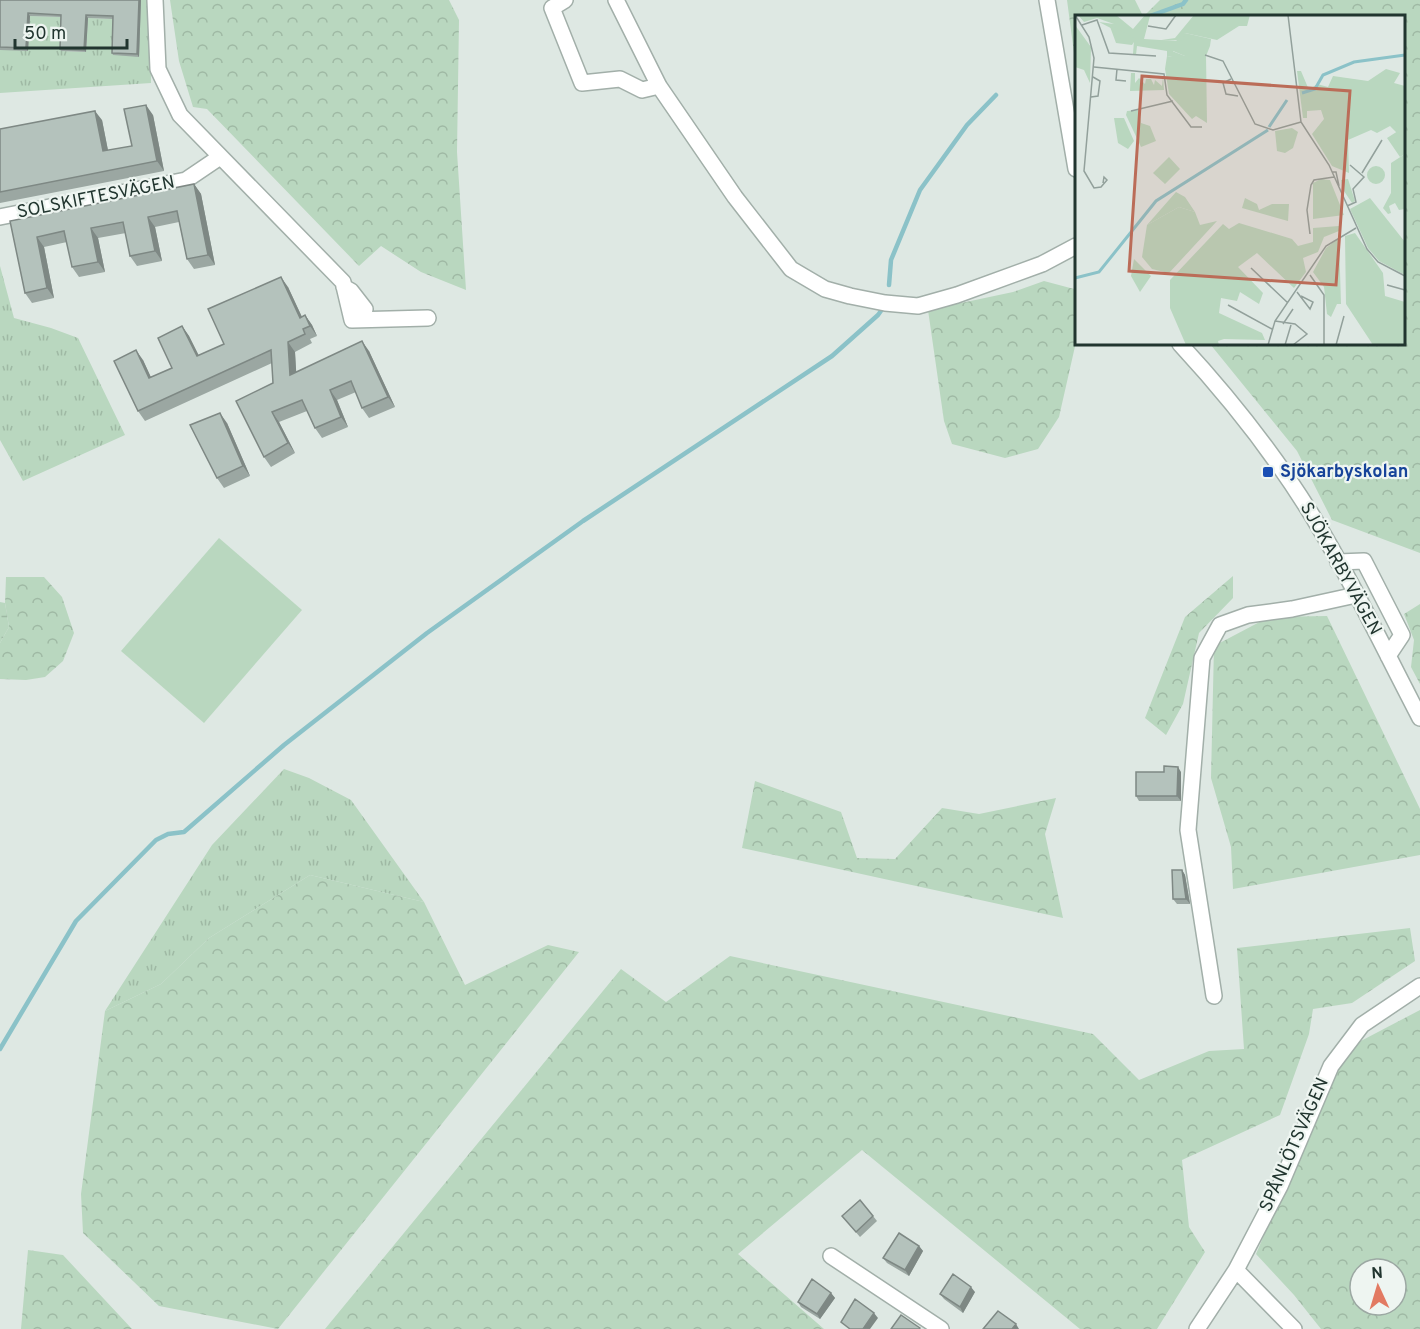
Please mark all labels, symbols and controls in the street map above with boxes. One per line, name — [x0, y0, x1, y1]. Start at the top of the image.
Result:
scale bar — [15, 12, 128, 50]
inset map — [1075, 15, 1405, 345]
text: 50 m — [24, 23, 66, 46]
street label: SOLSKIFTESVÄGEN — [15, 169, 177, 225]
place label: Sjökarbyskolan — [1280, 461, 1408, 484]
marker: Sjökarbyskolan — [1261, 465, 1275, 479]
street label: SJÖKARBYVÄGEN — [1294, 497, 1388, 640]
street label: SPÅNLÖTSVÄGEN — [1253, 1073, 1335, 1216]
north arrow — [1348, 1257, 1408, 1317]
text: N — [1371, 1264, 1384, 1284]

